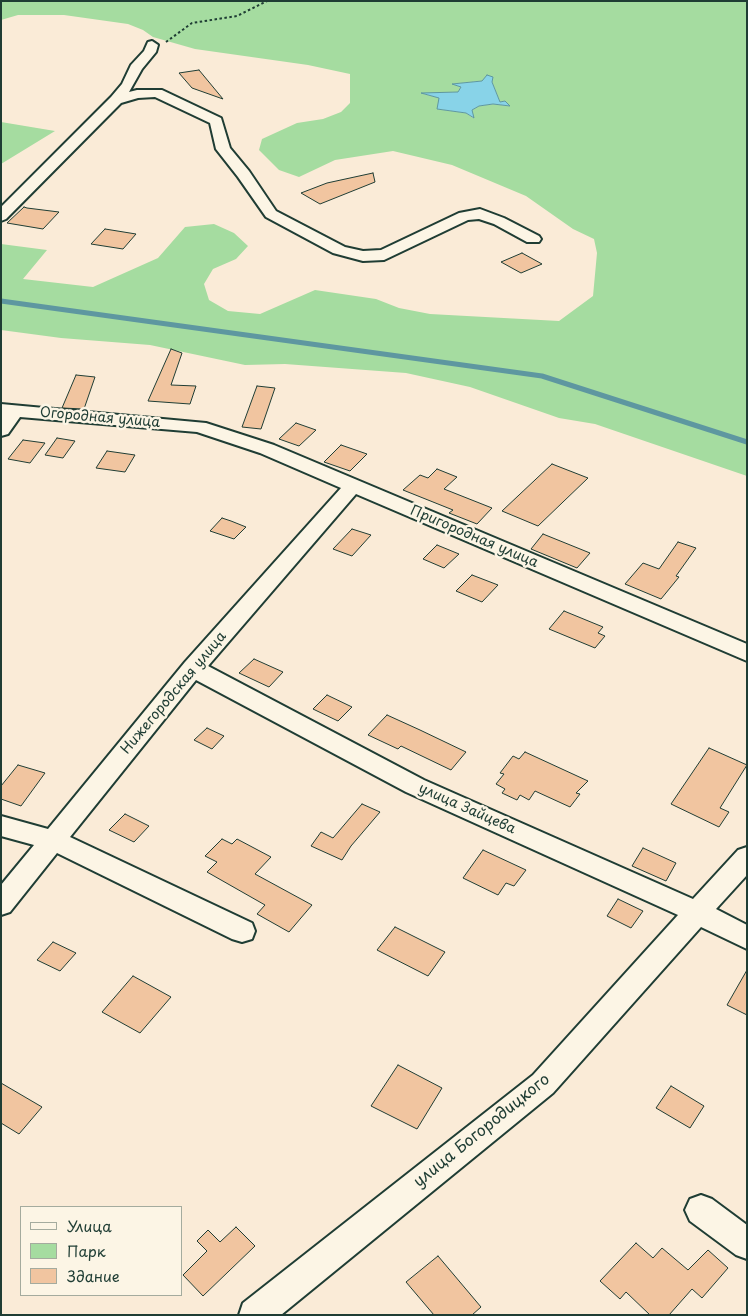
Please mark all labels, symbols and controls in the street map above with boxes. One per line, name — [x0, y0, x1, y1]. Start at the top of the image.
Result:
street label: Огородная улица — [39, 404, 161, 432]
street label: Пригородная улица — [407, 502, 541, 572]
street label: Нижегородская улица — [118, 628, 230, 758]
street label: улица Зайцева — [416, 780, 518, 838]
street label: улица Богородицкого — [410, 1070, 554, 1192]
legend — [20, 1206, 182, 1296]
text: Улица — [67, 1214, 112, 1237]
text: Парк — [67, 1239, 106, 1262]
text: Здание — [67, 1264, 120, 1287]

